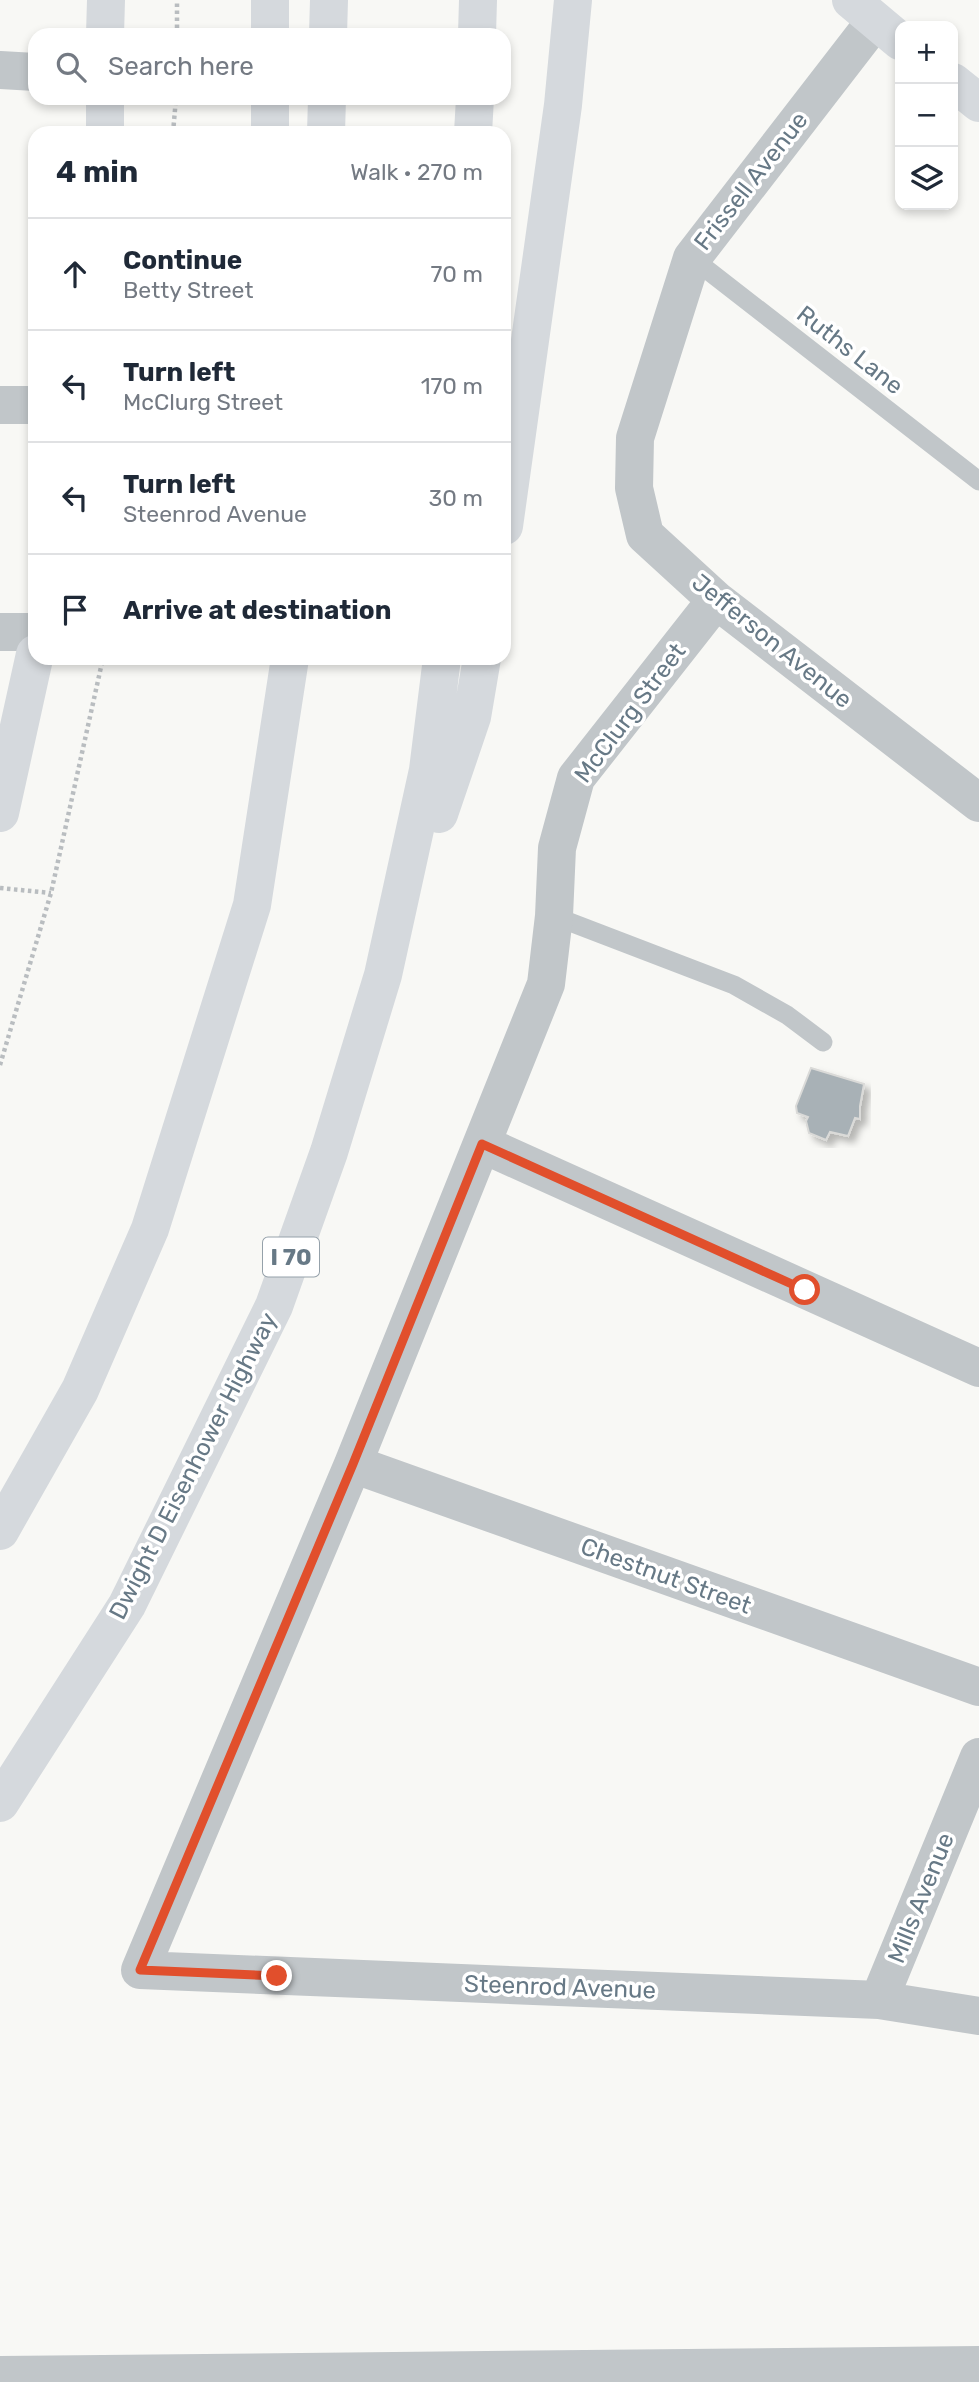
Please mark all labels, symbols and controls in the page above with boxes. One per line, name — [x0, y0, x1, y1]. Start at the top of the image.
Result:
map controls — [895, 21, 958, 210]
button: + — [895, 21, 958, 84]
search box — [28, 28, 511, 105]
icon: search — [52, 48, 90, 86]
text: Search here — [108, 51, 254, 82]
button: − — [895, 84, 958, 147]
street label: Frissell Avenue — [688, 106, 814, 256]
button: layers — [895, 147, 958, 210]
text: 4 min — [56, 154, 138, 190]
text: Walk · 270 m — [350, 158, 483, 186]
text: Continue — [123, 245, 242, 276]
icon: ahead — [56, 255, 94, 293]
text: 70 m — [431, 260, 483, 288]
text: Betty Street — [123, 276, 253, 304]
street label: Ruths Lane — [791, 300, 909, 400]
text: Turn left — [123, 357, 235, 388]
icon: left — [56, 367, 94, 405]
text: 170 m — [421, 372, 483, 400]
text: McClurg Street — [123, 388, 283, 416]
text: Turn left — [123, 469, 235, 500]
icon: left — [56, 479, 94, 517]
text: 30 m — [428, 484, 483, 512]
text: Steenrod Avenue — [123, 500, 307, 528]
street label: Jefferson Avenue — [687, 568, 857, 714]
icon: arrive — [56, 591, 94, 629]
text: Arrive at destination — [123, 595, 391, 626]
street label: McClurg Street — [569, 638, 691, 788]
road number: I 70 — [263, 1238, 319, 1276]
route start — [789, 1274, 820, 1305]
street label: Dwight D Eisenhower Highway — [103, 1308, 283, 1624]
street label: Chestnut Street — [577, 1532, 755, 1620]
street label: Mills Avenue — [882, 1829, 960, 1967]
route end — [261, 1960, 292, 1991]
street label: Steenrod Avenue — [464, 1970, 656, 2004]

